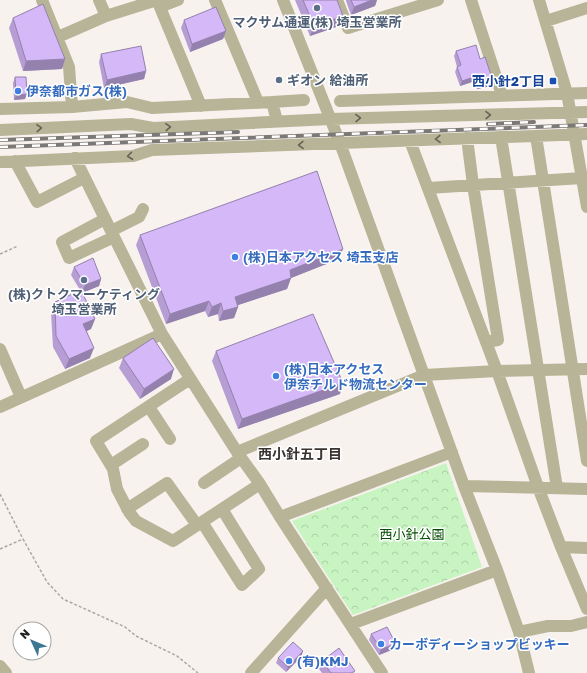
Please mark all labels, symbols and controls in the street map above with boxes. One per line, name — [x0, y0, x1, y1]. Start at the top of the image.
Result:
marker: マクサム通運(株) 埼玉営業所 — [312, 3, 322, 13]
place label: マクサム通運(株) 埼玉営業所 — [233, 14, 401, 30]
place label: ギオン 給油所 — [287, 72, 368, 88]
place label: 西小針2丁目 — [472, 73, 545, 89]
marker: ギオン 給油所 — [274, 75, 284, 85]
marker: 西小針2丁目 — [548, 76, 558, 86]
place label: 伊奈都市ガス(株) — [26, 83, 127, 99]
marker: 伊奈都市ガス(株) — [13, 86, 23, 96]
one-way arrow — [485, 111, 491, 119]
one-way arrow — [355, 114, 361, 122]
one-way arrow — [165, 123, 171, 132]
one-way arrow — [36, 124, 42, 132]
one-way arrow — [435, 135, 441, 144]
one-way arrow — [298, 140, 304, 149]
one-way arrow — [127, 151, 133, 160]
place label: (株)日本アクセス 埼玉支店 — [243, 249, 398, 265]
marker: (株)日本アクセス 埼玉支店 — [230, 252, 240, 262]
marker: (株)クトクマーケティング 埼玉営業所 — [79, 275, 89, 285]
place label: (株)クトクマーケティング 埼玉営業所 — [8, 286, 160, 317]
place label: (株)日本アクセス 伊奈チルド物流センター — [284, 361, 427, 392]
marker: (株)日本アクセス 伊奈チルド物流センター — [271, 371, 281, 381]
district label: 西小針五丁目 — [258, 445, 342, 462]
park label: 西小針公園 — [379, 526, 445, 542]
north arrow — [12, 621, 52, 661]
text: N — [17, 626, 32, 641]
place label: カーボディーショップビッキー — [389, 636, 570, 652]
marker: カーボディーショップビッキー — [376, 639, 386, 649]
place label: (有)KMJ — [297, 653, 348, 669]
marker: (有)KMJ — [284, 656, 294, 666]

